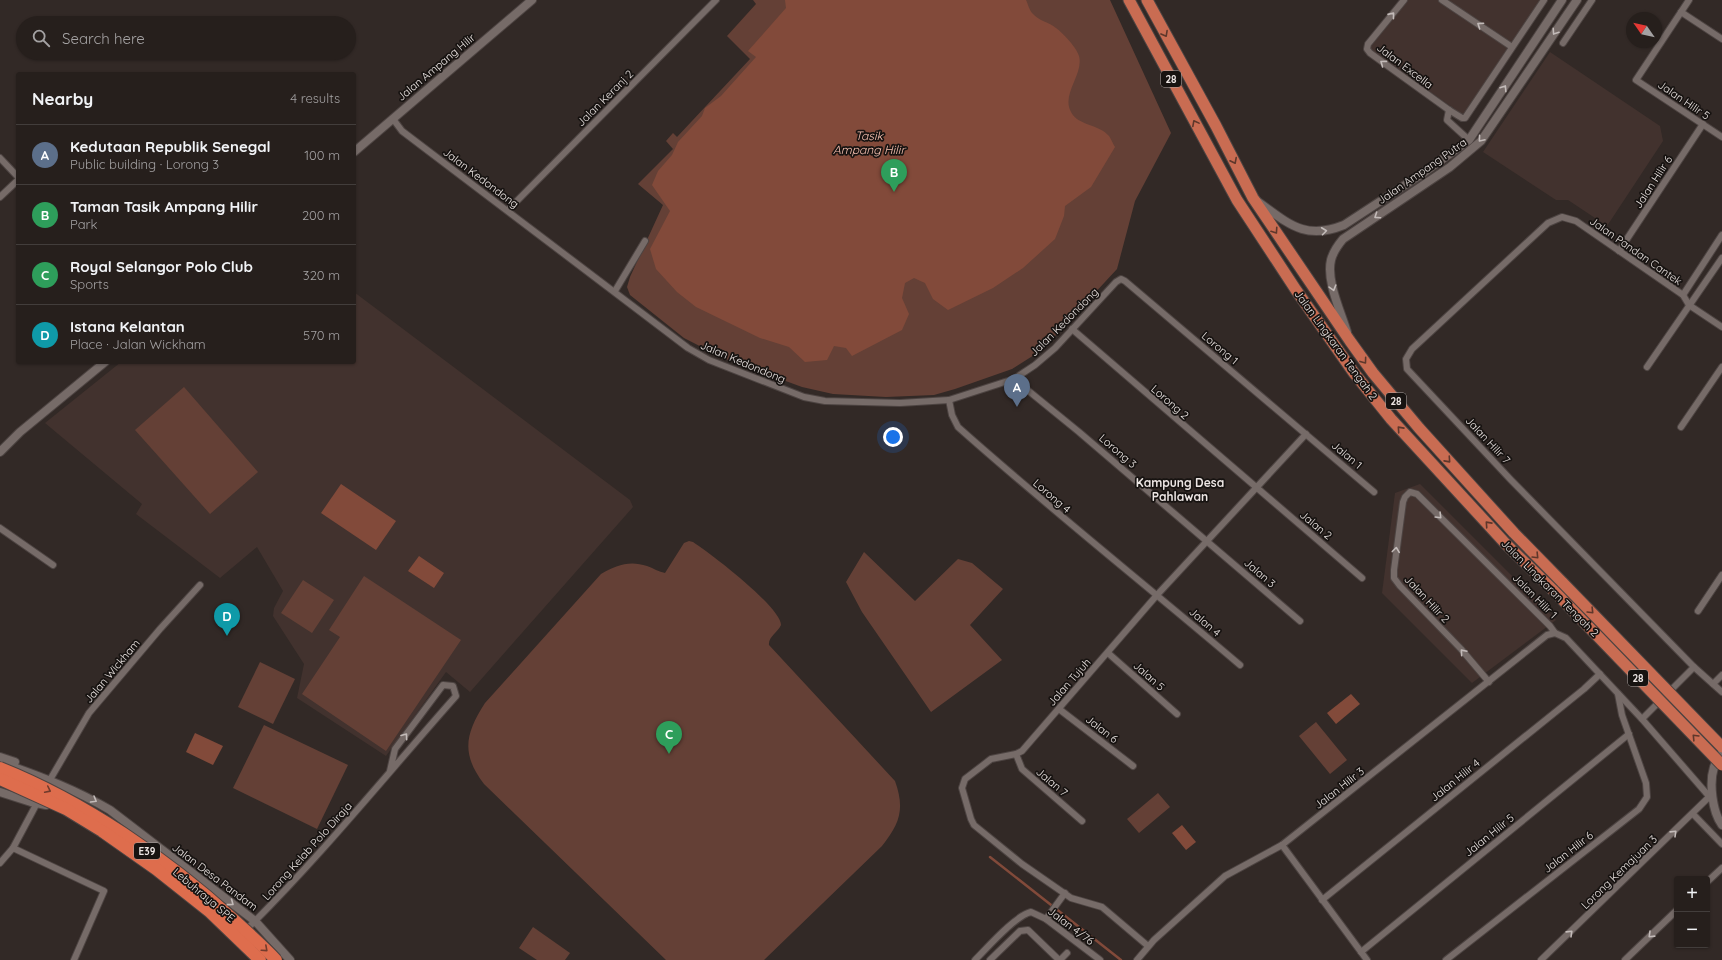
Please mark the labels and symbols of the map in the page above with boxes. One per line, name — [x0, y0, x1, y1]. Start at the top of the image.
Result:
north arrow — [1626, 12, 1662, 48]
one-way arrow — [1387, 13, 1394, 20]
one-way arrow — [1477, 22, 1484, 30]
one-way arrow — [1553, 28, 1560, 35]
street label: Jalan Ampang Hilir — [394, 30, 478, 104]
one-way arrow — [1161, 30, 1168, 37]
street label: Jalan Excella — [1374, 40, 1436, 92]
one-way arrow — [1381, 61, 1388, 68]
street label: Jalan Keranj 2 — [574, 67, 636, 129]
road number: 28 — [1161, 71, 1181, 87]
street label: Jalan Hilir 5 — [1655, 77, 1713, 123]
one-way arrow — [1499, 85, 1507, 92]
one-way arrow — [1192, 120, 1200, 127]
water label: Tasik Ampang Hilir — [833, 128, 906, 157]
street label: Jalan Ampang Putra — [1375, 135, 1469, 207]
one-way arrow — [1479, 135, 1486, 142]
street label: Jalan Kedondong — [440, 145, 522, 211]
street label: Jalan Hilir 6 — [1631, 153, 1675, 211]
one-way arrow — [1229, 157, 1237, 164]
pin: B — [881, 159, 907, 192]
one-way arrow — [1374, 211, 1381, 219]
street label: Jalan Pandan Cantek — [1587, 214, 1685, 288]
one-way arrow — [1321, 226, 1327, 235]
one-way arrow — [1270, 227, 1278, 234]
one-way arrow — [1328, 284, 1337, 291]
street label: Jalan Kedondong — [1027, 285, 1101, 359]
street label: Jalan Lingkaran Tengah 2 — [1291, 287, 1381, 403]
street label: Lorong 1 — [1199, 329, 1241, 367]
street label: Jalan Kedondong — [698, 338, 788, 386]
one-way arrow — [1359, 357, 1367, 364]
pin: A — [1004, 374, 1030, 407]
street label: Lorong 2 — [1148, 382, 1192, 422]
road number: 28 — [1386, 393, 1406, 409]
street label: Jalan Hilir 7 — [1463, 413, 1514, 467]
one-way arrow — [1398, 426, 1405, 433]
your location — [883, 427, 903, 447]
street label: Lorong 3 — [1096, 431, 1140, 471]
street label: Jalan 1 — [1329, 438, 1365, 472]
one-way arrow — [1443, 455, 1451, 463]
district label: Kampung Desa Pahlawan — [1136, 475, 1224, 504]
street label: Lorong 4 — [1030, 476, 1074, 516]
street label: Jalan 2 — [1297, 508, 1335, 542]
one-way arrow — [1434, 511, 1442, 519]
one-way arrow — [1486, 522, 1493, 529]
street label: Jalan Lingkaran Tengah 2 — [1498, 536, 1602, 640]
one-way arrow — [1391, 547, 1400, 553]
one-way arrow — [1531, 551, 1539, 559]
street label: Jalan 3 — [1241, 555, 1279, 591]
street label: Jalan Hilir 1 — [1510, 571, 1560, 621]
street label: Jalan Hilir 2 — [1401, 572, 1453, 626]
pin: D — [214, 603, 240, 636]
street label: Jalan 4 — [1186, 604, 1224, 640]
one-way arrow — [1586, 606, 1593, 614]
street label: Jalan Wickham — [81, 636, 143, 706]
one-way arrow — [1461, 649, 1468, 657]
street label: Jalan Tujuh — [1045, 655, 1093, 709]
street label: Jalan 5 — [1130, 658, 1168, 694]
road number: 28 — [1628, 670, 1648, 686]
street label: Jalan 6 — [1083, 712, 1121, 746]
pin: C — [656, 721, 682, 754]
one-way arrow — [400, 733, 408, 740]
one-way arrow — [1692, 734, 1700, 742]
street label: Jalan Hilir 4 — [1427, 756, 1483, 804]
street label: Jalan Hilir 3 — [1311, 764, 1367, 812]
street label: Jalan 7 — [1033, 765, 1071, 800]
one-way arrow — [44, 785, 52, 793]
one-way arrow — [90, 796, 97, 803]
street label: Lorong Kelab Polo Diraja — [259, 799, 355, 903]
street label: Jalan Hilir 5 — [1461, 811, 1517, 859]
street label: Jalan Hilir 6 — [1540, 828, 1596, 876]
one-way arrow — [1669, 831, 1677, 838]
street label: Lorong Kemajuan 3 — [1578, 832, 1660, 912]
street label: Jalan Desa Pandam — [169, 840, 261, 914]
road number: E39 — [134, 843, 160, 859]
street label: Lebuhraya SPE — [170, 865, 238, 925]
one-way arrow — [227, 899, 234, 906]
street label: Jalan 4/76 — [1045, 904, 1097, 948]
one-way arrow — [1565, 930, 1573, 938]
one-way arrow — [1648, 930, 1656, 938]
one-way arrow — [260, 944, 268, 952]

